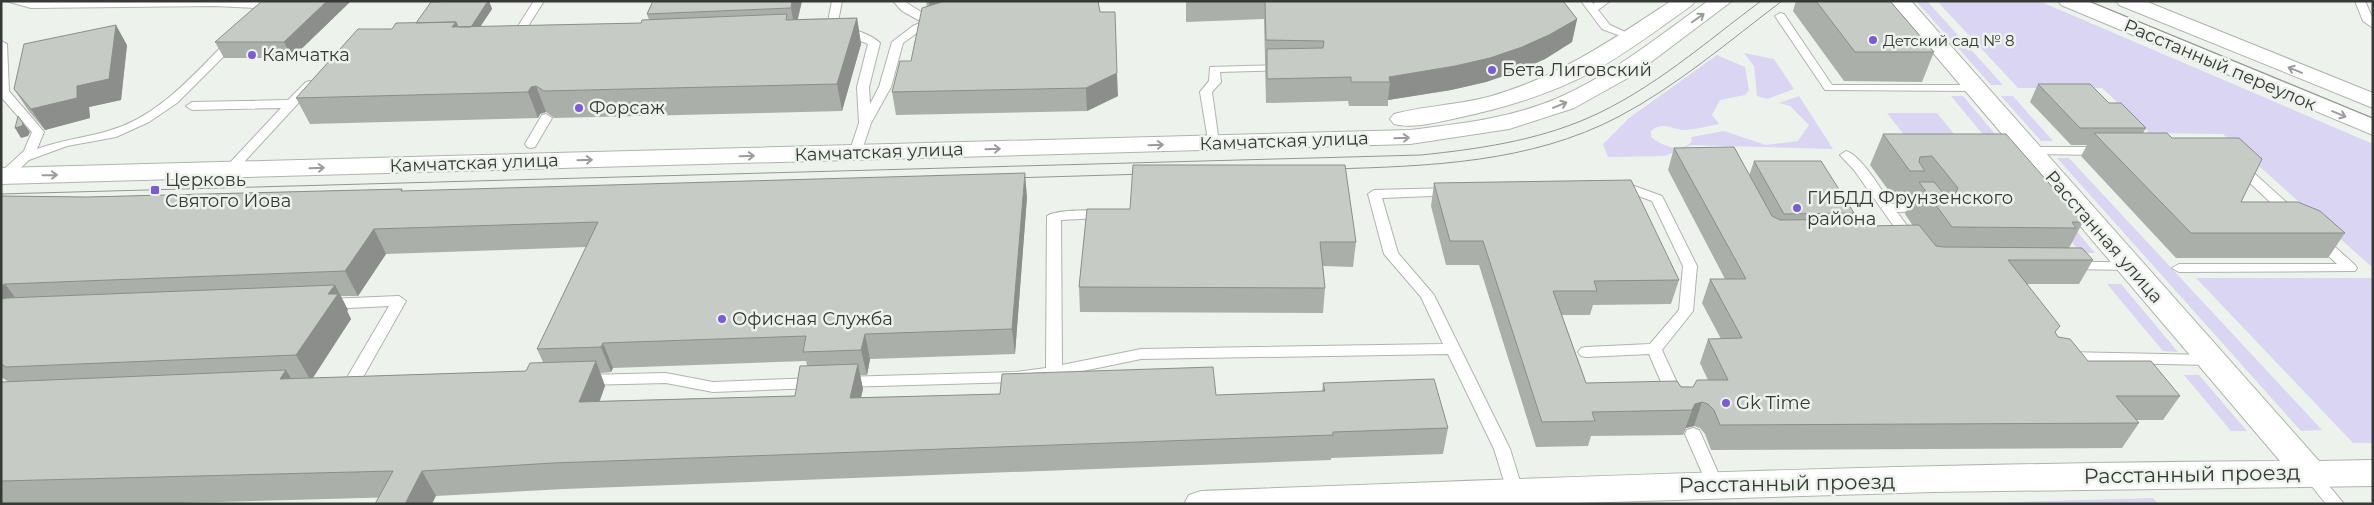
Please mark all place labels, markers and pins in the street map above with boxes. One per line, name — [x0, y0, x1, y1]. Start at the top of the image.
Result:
place label: Детский сад № 8 — [1883, 31, 2014, 50]
marker: Детский сад № 8 — [1867, 34, 1879, 46]
place label: Камчатка — [262, 44, 350, 66]
marker: Камчатка — [246, 49, 258, 61]
place label: Бета Лиговский — [1502, 59, 1652, 81]
marker: Бета Лиговский — [1486, 64, 1498, 76]
place label: Форсаж — [589, 97, 665, 119]
marker: Форсаж — [573, 102, 585, 114]
place label: Церковь Святого Иова — [165, 169, 291, 212]
marker: Церковь Святого Иова — [149, 184, 161, 196]
place label: ГИБДД Фрунзенского района — [1807, 187, 2013, 230]
marker: ГИБДД Фрунзенского района — [1791, 202, 1803, 214]
place label: Офисная Служба — [732, 308, 893, 330]
marker: Офисная Служба — [716, 313, 728, 325]
place label: Gk Time — [1736, 392, 1811, 414]
marker: Gk Time — [1720, 397, 1732, 409]

